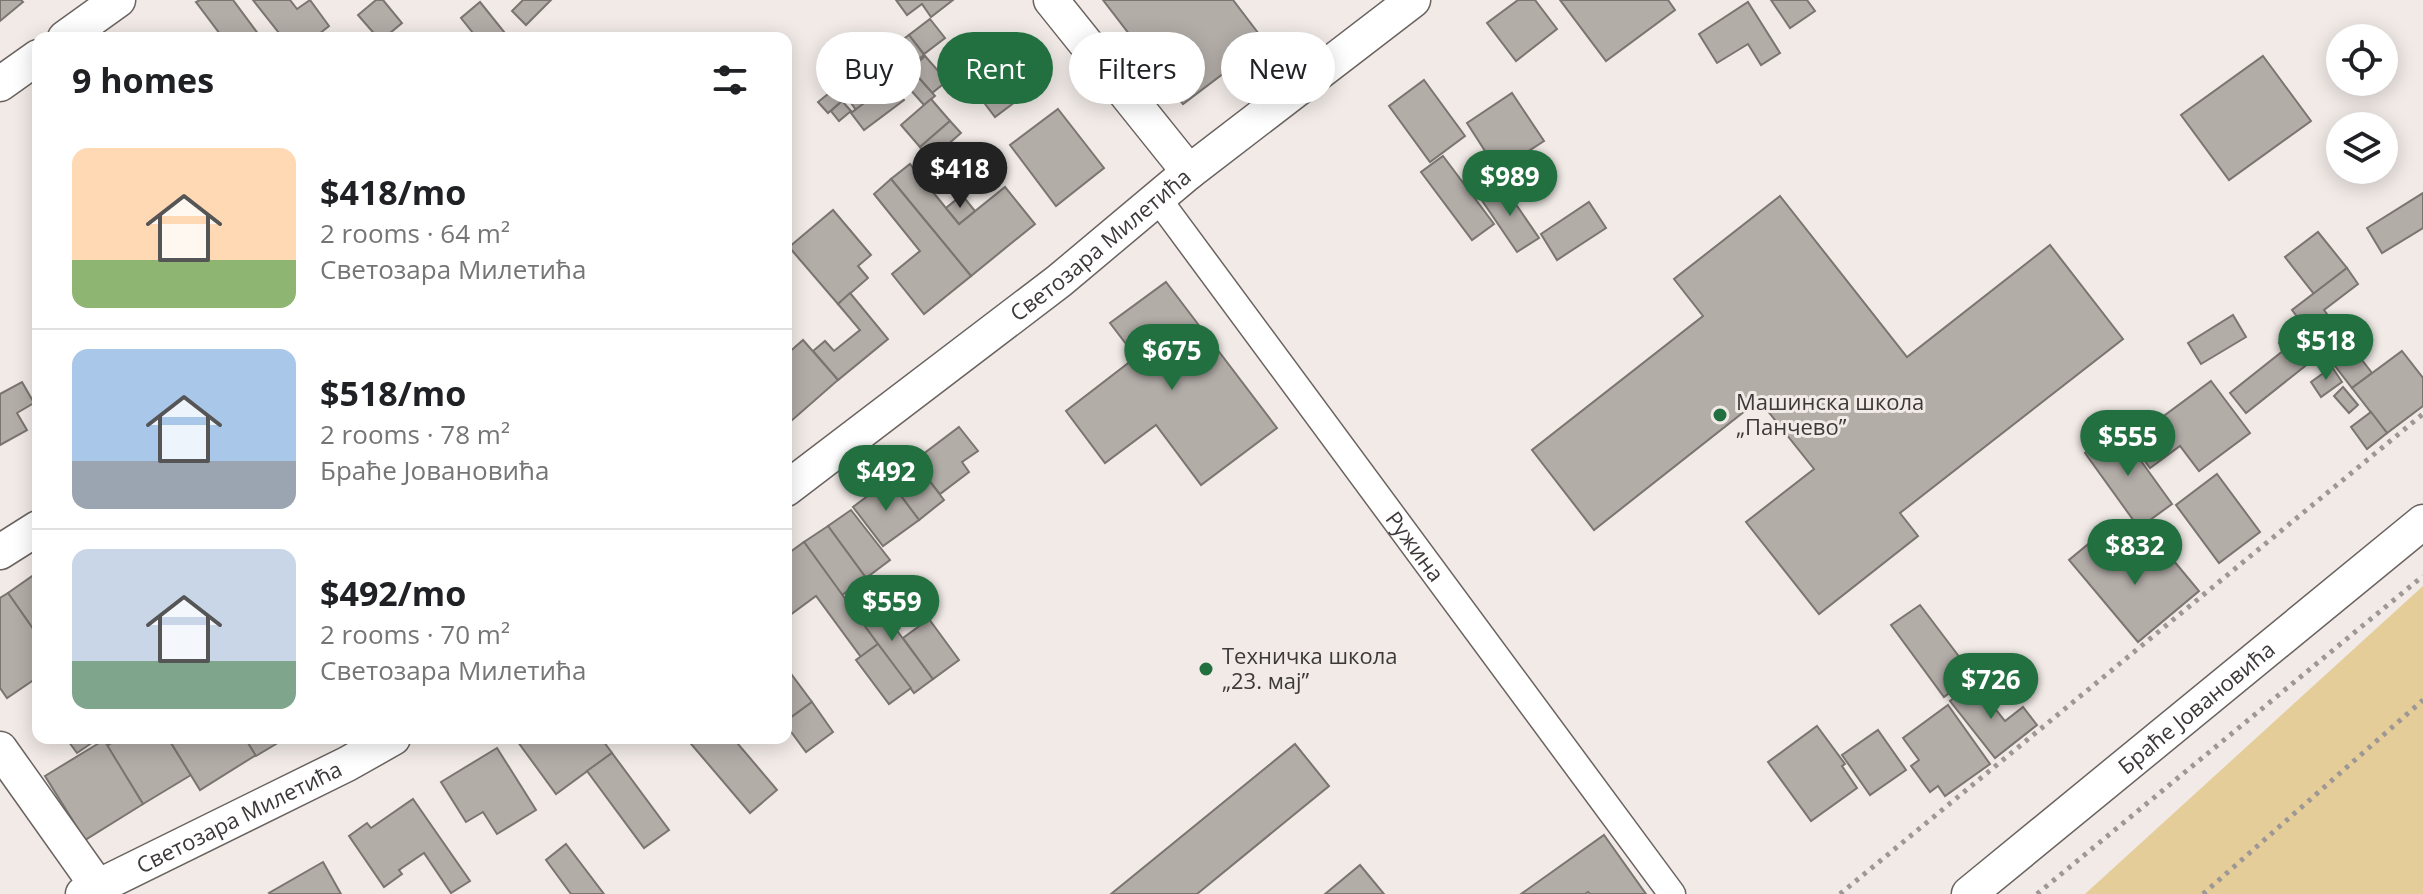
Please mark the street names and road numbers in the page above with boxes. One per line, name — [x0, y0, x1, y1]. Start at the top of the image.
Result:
street label: Светозара Милетића — [1003, 161, 1196, 327]
street label: Ружина — [1380, 504, 1452, 587]
street label: Браће Јовановића — [2111, 634, 2280, 780]
street label: Светозара Милетића — [131, 753, 346, 880]

